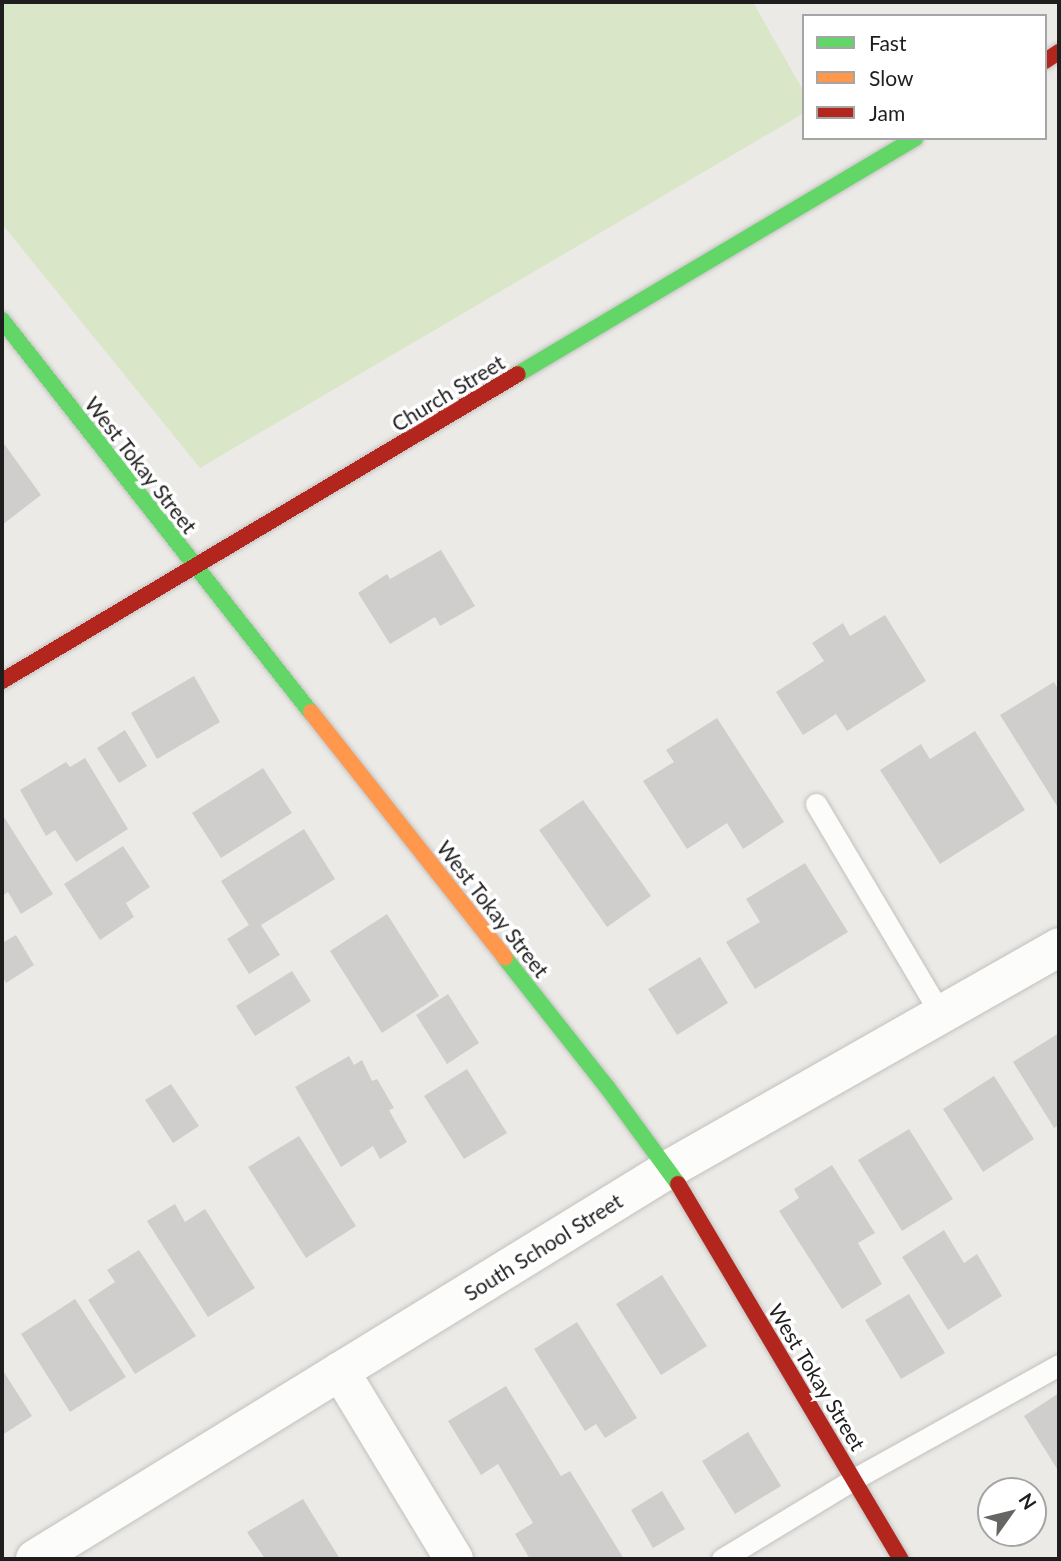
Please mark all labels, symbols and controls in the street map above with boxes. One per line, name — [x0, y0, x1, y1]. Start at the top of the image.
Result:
legend — [802, 14, 1047, 140]
text: Fast — [869, 30, 906, 55]
text: Slow — [869, 65, 913, 90]
text: Jam — [869, 100, 905, 125]
street label: Church Street — [387, 349, 509, 437]
street label: West Tokay Street — [79, 391, 203, 539]
street label: West Tokay Street — [431, 835, 555, 983]
street label: South School Street — [459, 1188, 627, 1306]
street label: West Tokay Street — [763, 1299, 871, 1455]
north arrow — [977, 1477, 1047, 1547]
text: N — [1015, 1489, 1042, 1514]

